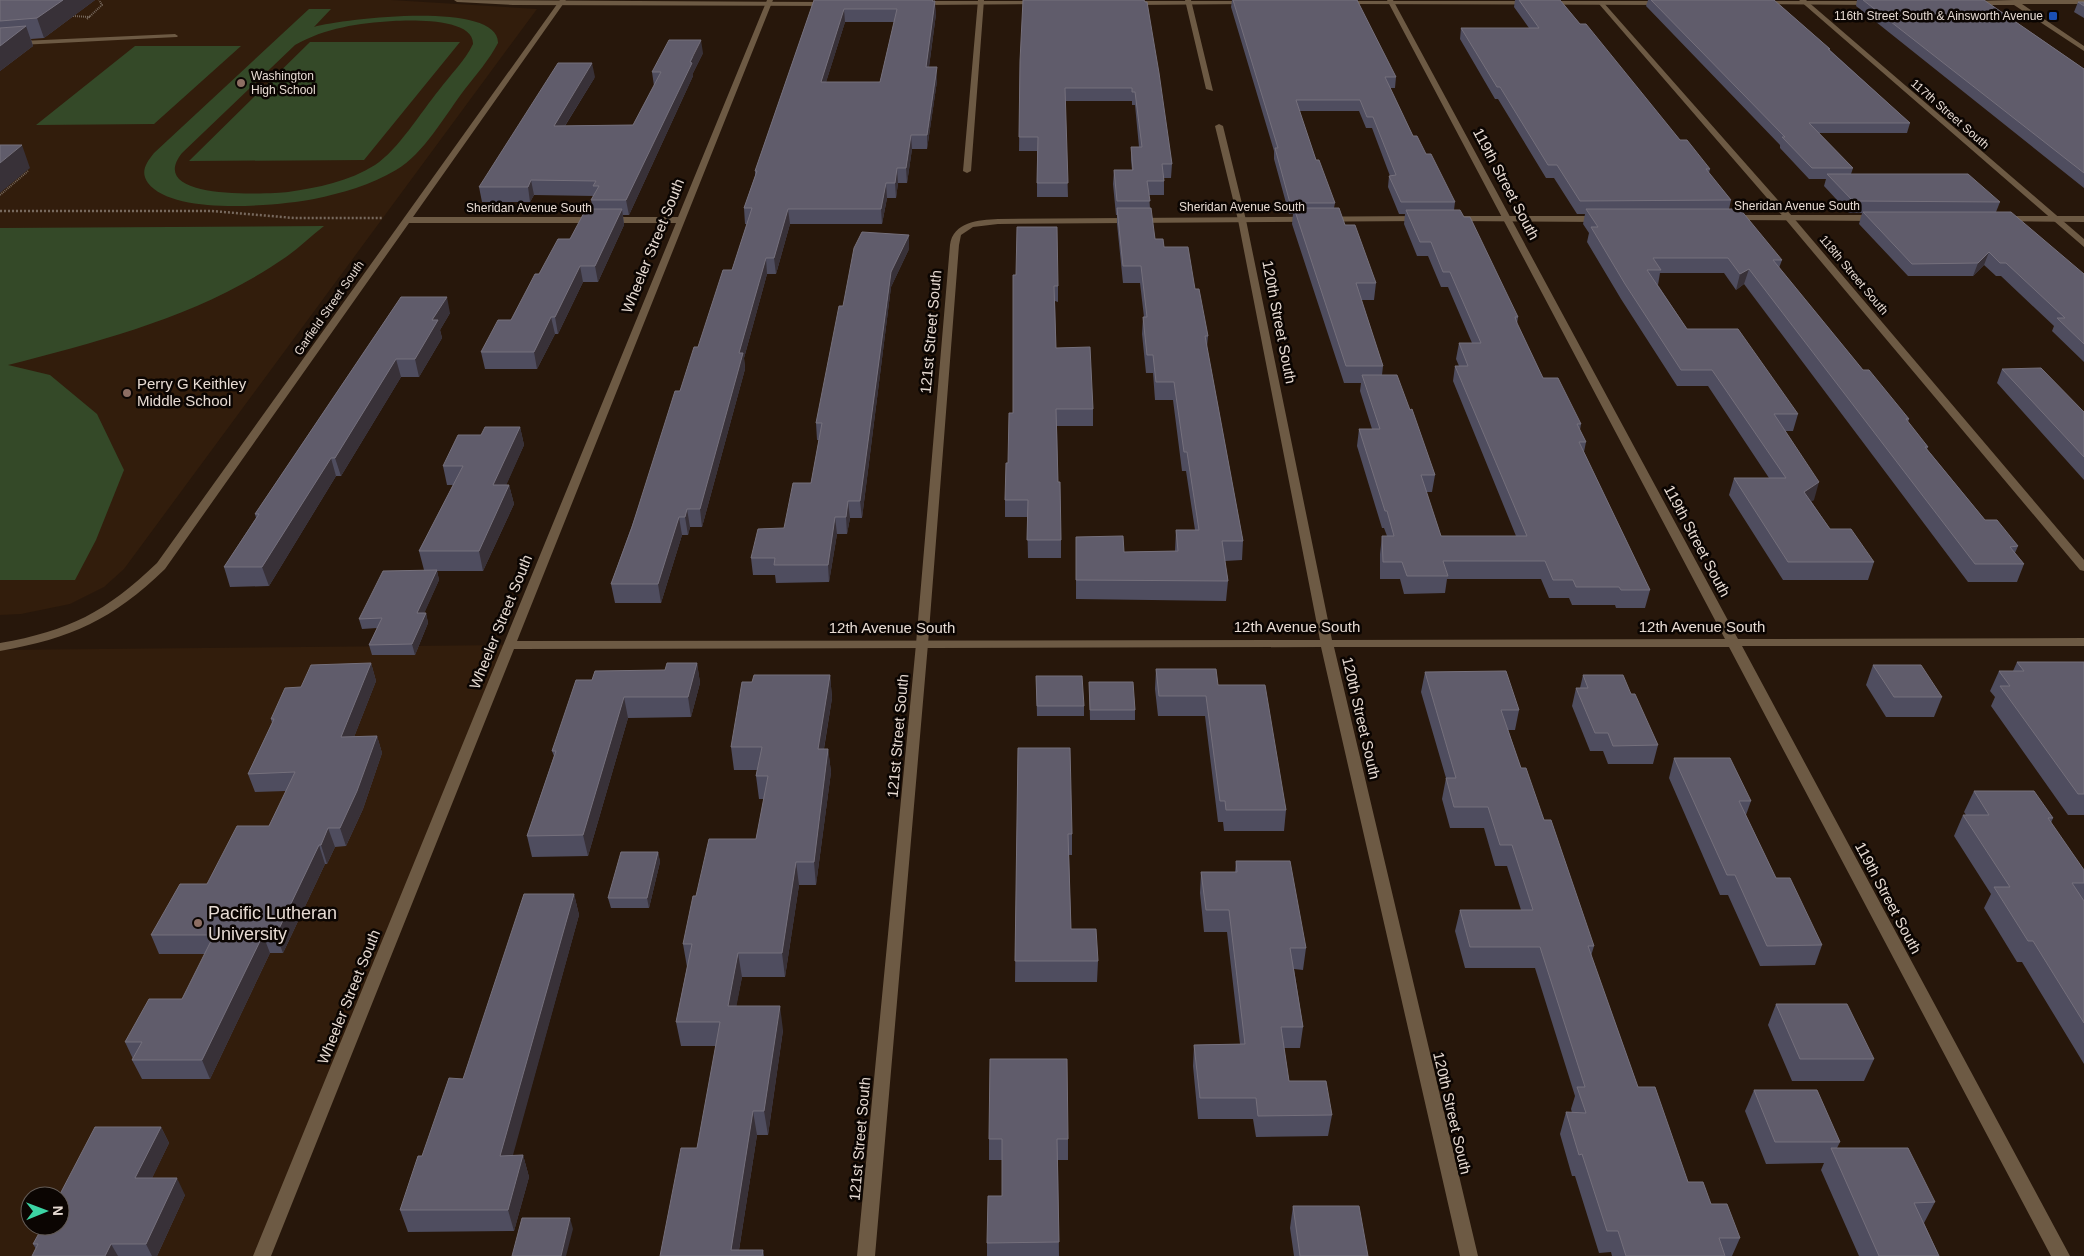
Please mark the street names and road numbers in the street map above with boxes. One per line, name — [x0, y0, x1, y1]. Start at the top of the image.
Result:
street label: 117th Street South — [1908, 76, 1992, 152]
street label: 119th Street South — [1470, 125, 1543, 242]
street label: Wheeler Street South — [618, 176, 687, 315]
street label: Sheridan Avenue South — [1734, 199, 1860, 213]
street label: Sheridan Avenue South — [1179, 200, 1305, 214]
street label: Sheridan Avenue South — [466, 201, 592, 215]
street label: 118th Street South — [1817, 233, 1891, 317]
street label: Garfield Street South — [291, 258, 367, 358]
street label: 120th Street South — [1259, 259, 1300, 385]
street label: 121st Street South — [917, 269, 944, 395]
street label: 119th Street South — [1661, 482, 1734, 599]
street label: Wheeler Street South — [466, 552, 535, 691]
street label: 12th Avenue South — [1234, 618, 1360, 635]
street label: 12th Avenue South — [1639, 618, 1765, 635]
street label: 12th Avenue South — [829, 619, 955, 636]
street label: 120th Street South — [1339, 655, 1384, 781]
street label: 121st Street South — [884, 673, 911, 799]
street label: 119th Street South — [1852, 839, 1925, 956]
street label: Wheeler Street South — [314, 927, 383, 1066]
street label: 120th Street South — [1430, 1050, 1475, 1176]
street label: 121st Street South — [846, 1076, 873, 1202]

